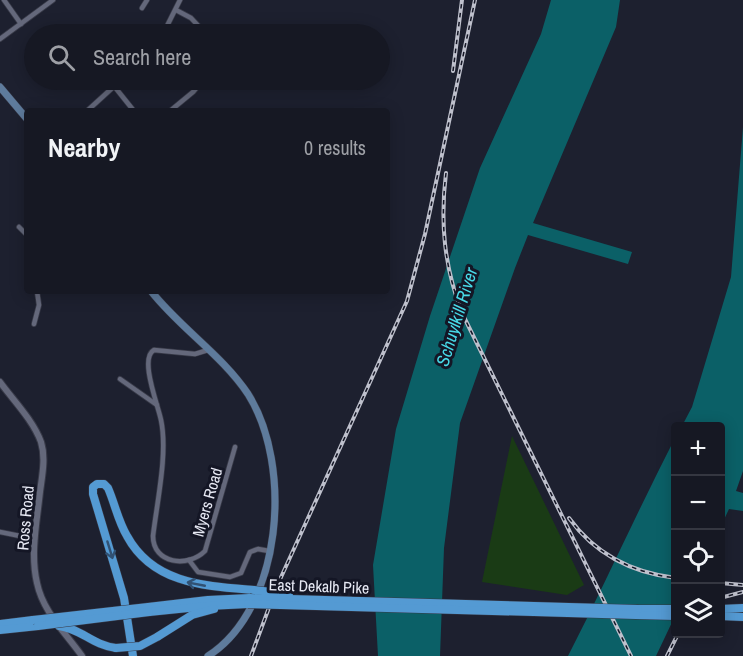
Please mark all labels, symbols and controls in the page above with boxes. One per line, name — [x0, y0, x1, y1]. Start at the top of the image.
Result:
search box — [24, 24, 390, 90]
icon: search — [45, 41, 78, 74]
text: Search here — [93, 42, 191, 72]
text: Nearby — [48, 130, 120, 165]
text: 0 results — [304, 134, 366, 161]
water label: Schuylkill River — [430, 264, 484, 369]
map controls — [671, 422, 725, 638]
button: + — [671, 422, 725, 476]
street label: Myers Road — [187, 465, 227, 539]
button: − — [671, 476, 725, 530]
street label: Ross Road — [11, 485, 39, 551]
button: locate — [671, 530, 725, 584]
one-way arrow — [105, 540, 116, 559]
street label: East Dekalb Pike — [268, 573, 370, 599]
one-way arrow — [186, 578, 206, 589]
button: layers — [671, 584, 725, 638]

